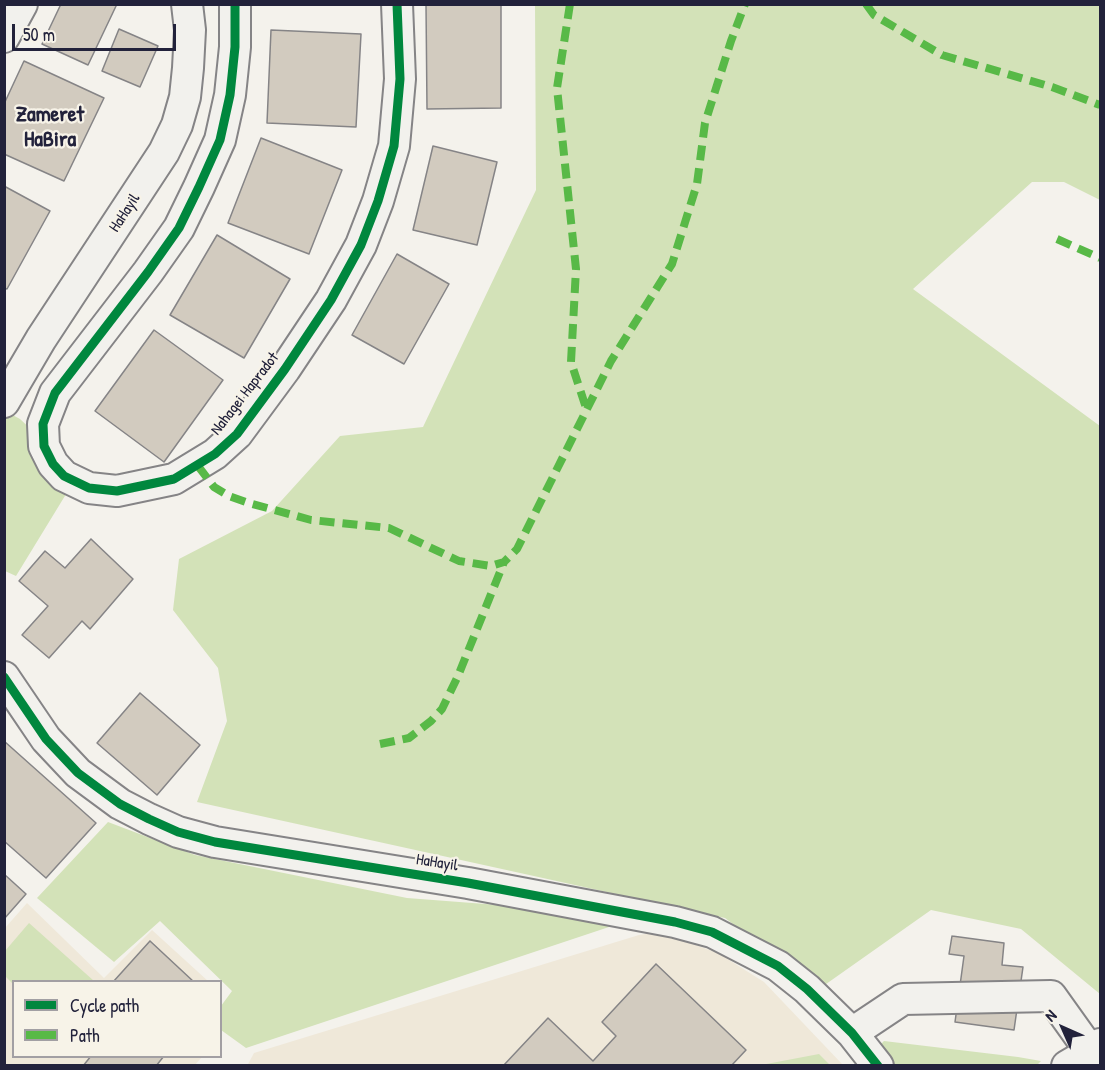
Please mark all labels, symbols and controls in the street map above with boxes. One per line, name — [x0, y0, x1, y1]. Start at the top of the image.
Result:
scale bar — [15, 12, 178, 50]
text: 50 m — [23, 22, 55, 47]
district label: Zameret HaBira — [16, 102, 84, 154]
street label: HaHayil — [105, 190, 145, 236]
street label: Nahagei Hapradot — [207, 349, 283, 439]
street label: HaHayil — [415, 850, 459, 876]
legend — [12, 980, 222, 1058]
text: Cycle path — [70, 993, 139, 1018]
north arrow — [1033, 998, 1093, 1058]
text: N — [1039, 1004, 1061, 1026]
text: Path — [70, 1023, 99, 1048]

